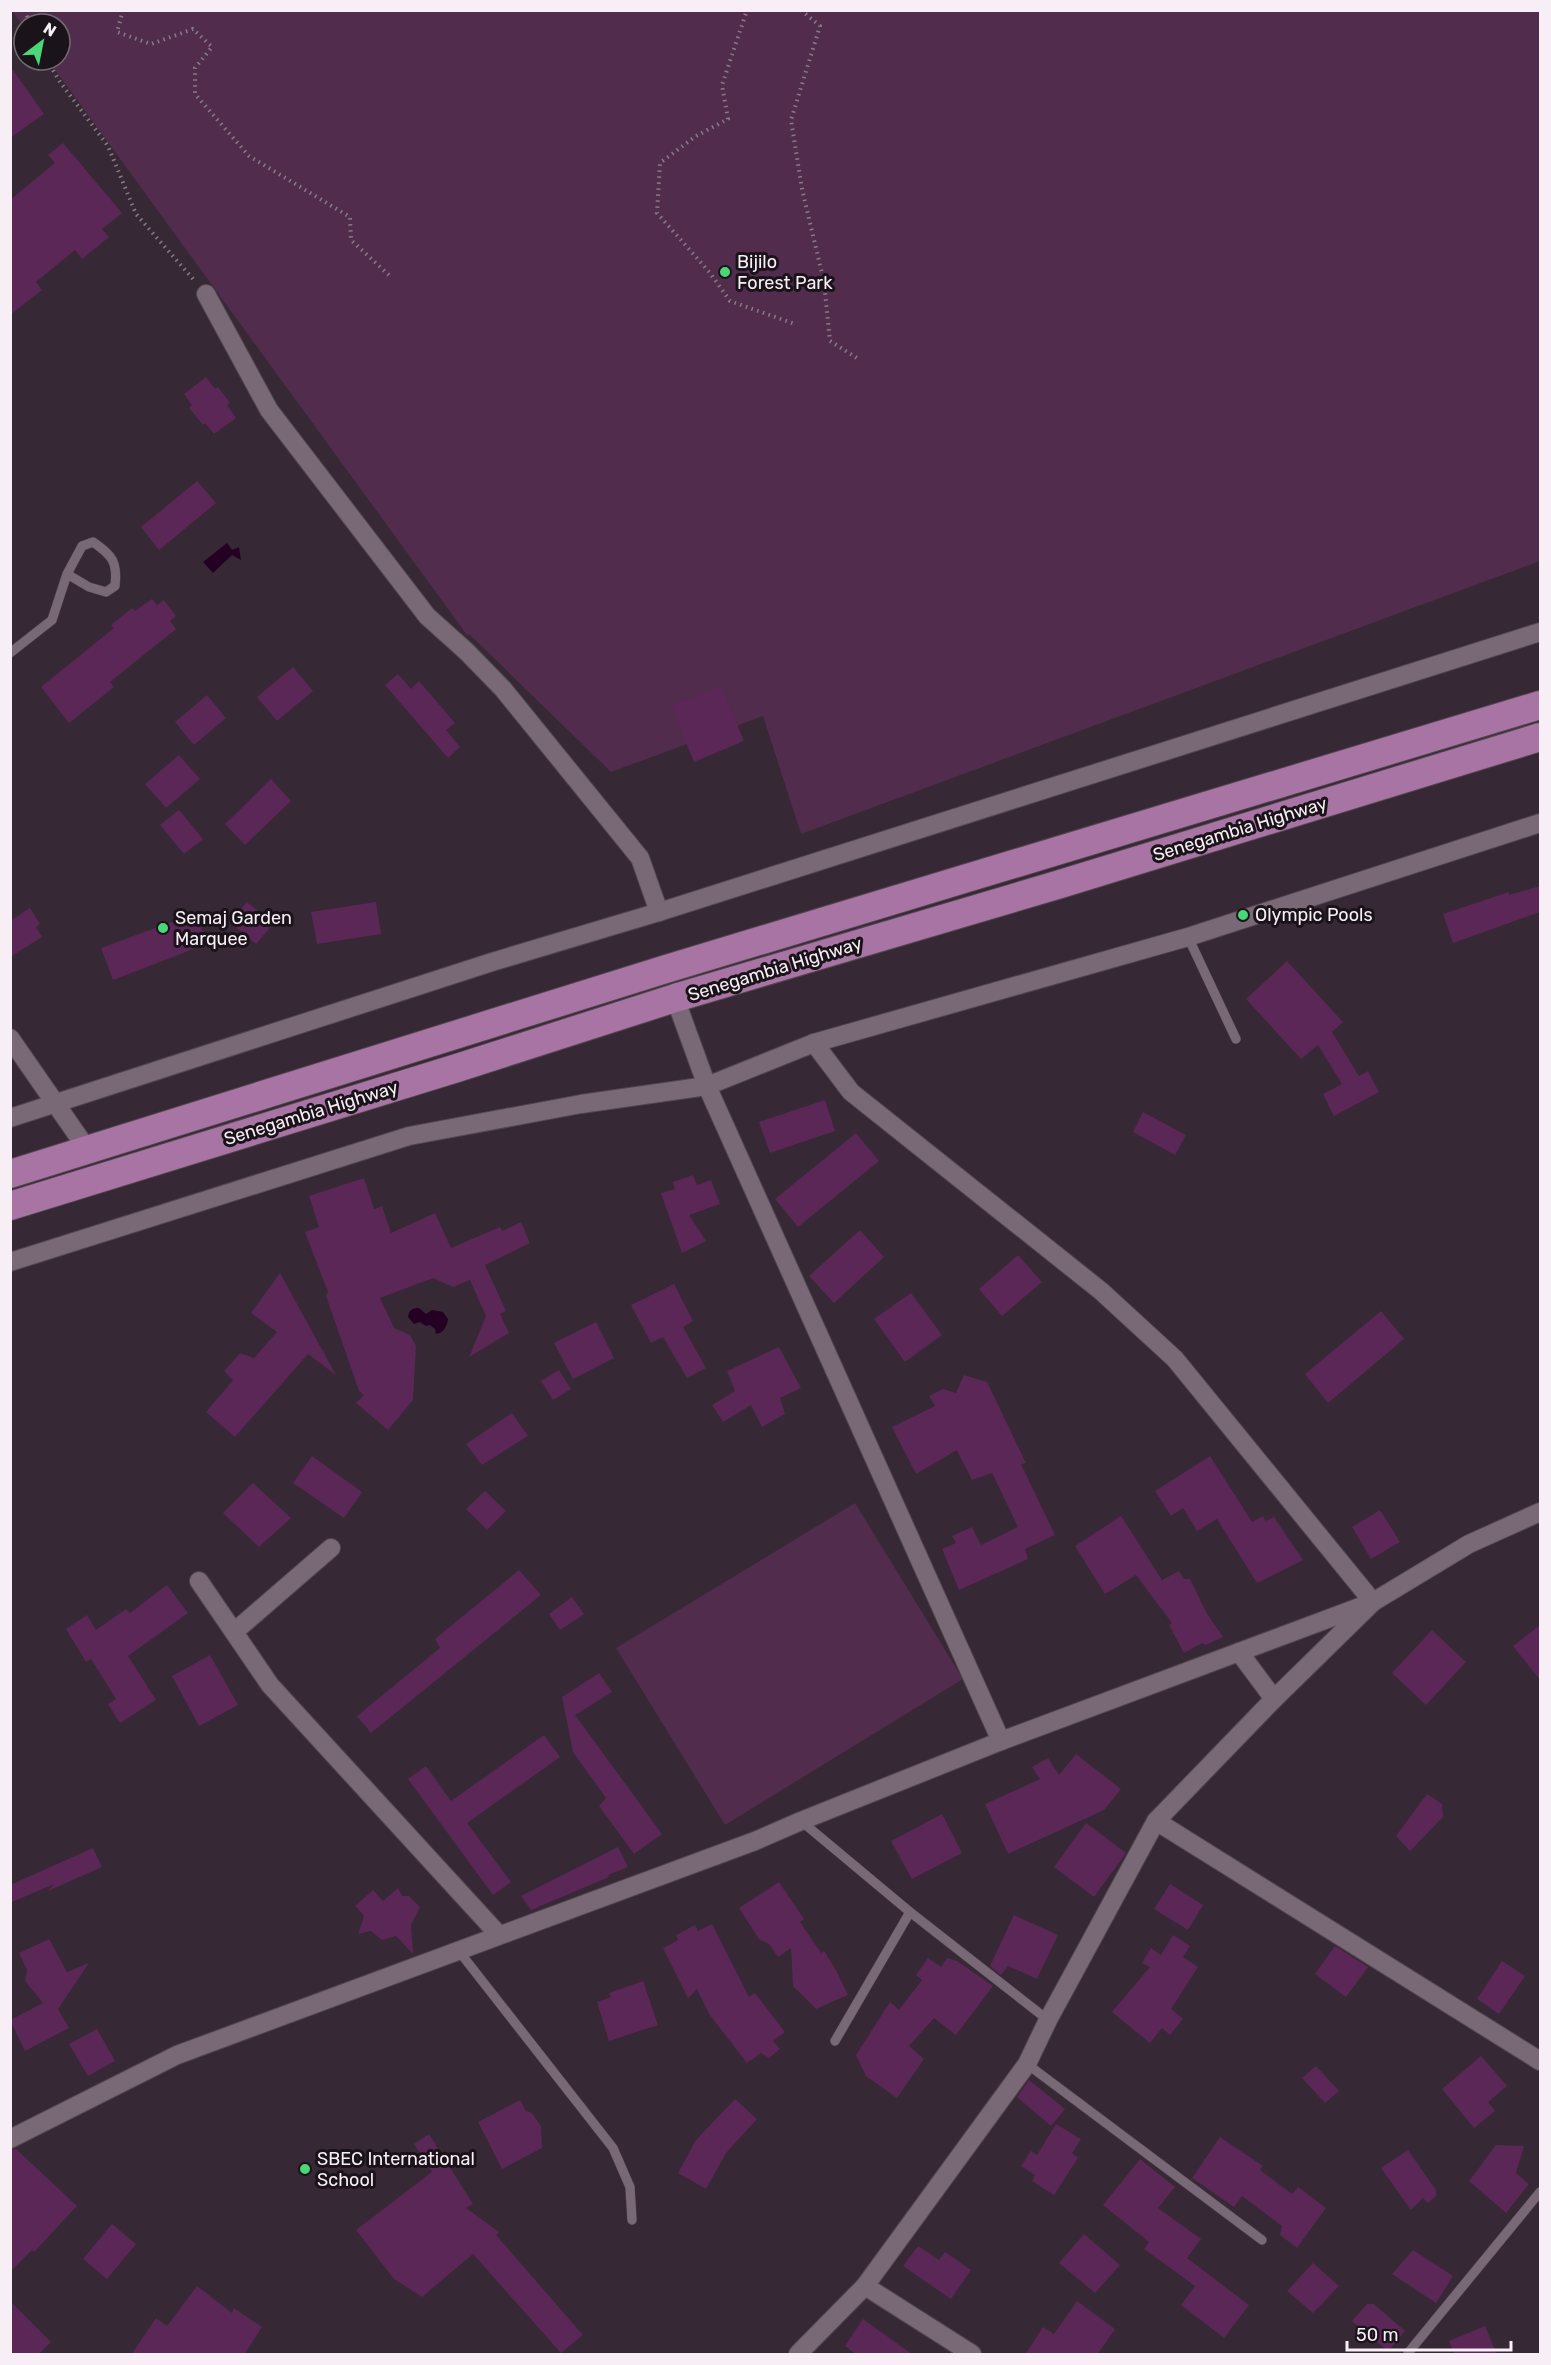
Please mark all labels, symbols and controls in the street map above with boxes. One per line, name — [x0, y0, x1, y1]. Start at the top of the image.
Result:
north arrow — [12, 12, 72, 72]
text: N — [40, 19, 60, 41]
place label: Bijilo Forest Park — [737, 251, 833, 294]
marker: Bijilo Forest Park — [718, 265, 732, 279]
street label: Senegambia Highway — [1150, 792, 1330, 866]
place label: Olympic Pools — [1255, 904, 1373, 926]
place label: Semaj Garden Marquee — [175, 907, 292, 950]
marker: Olympic Pools — [1236, 908, 1250, 922]
marker: Semaj Garden Marquee — [156, 921, 170, 935]
street label: Senegambia Highway — [685, 932, 865, 1006]
street label: Senegambia Highway — [221, 1076, 401, 1150]
place label: SBEC International School — [317, 2148, 475, 2191]
marker: SBEC International School — [298, 2162, 312, 2176]
scale bar — [1347, 2314, 1510, 2352]
text: 50 m — [1356, 2324, 1399, 2346]

